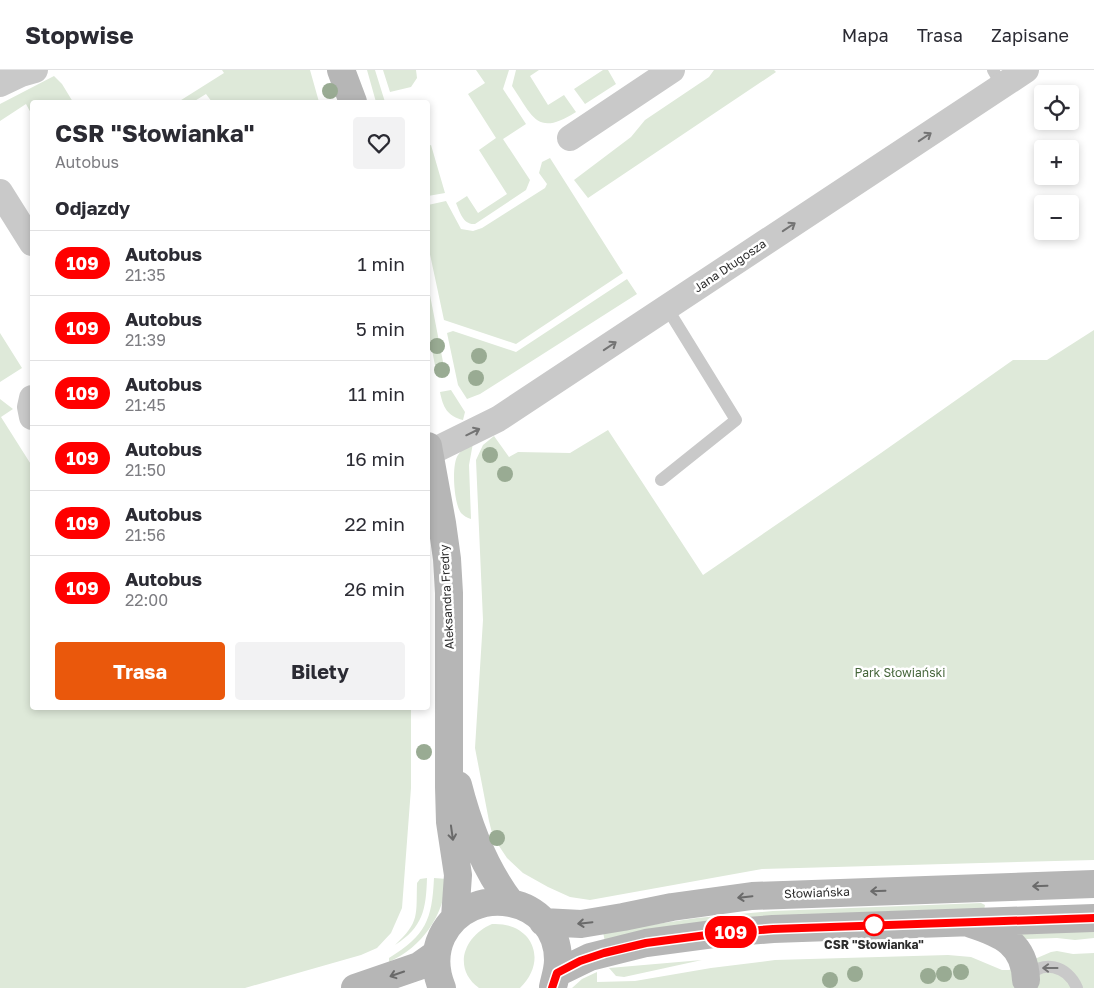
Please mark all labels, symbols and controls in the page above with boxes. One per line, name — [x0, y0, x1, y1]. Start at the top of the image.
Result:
text: Stopwise — [25, 20, 134, 49]
text: Mapa — [842, 24, 889, 46]
text: Trasa — [917, 24, 963, 46]
text: Zapisane — [991, 24, 1069, 46]
map controls — [1034, 85, 1079, 240]
button: locate — [1034, 85, 1079, 130]
button: heart — [353, 117, 405, 169]
text: CSR "Słowianka" — [55, 118, 255, 147]
one-way arrow — [918, 132, 932, 142]
button: + — [1034, 140, 1079, 185]
text: Autobus — [55, 152, 119, 172]
button: − — [1034, 195, 1079, 240]
text: Odjazdy — [55, 196, 130, 219]
one-way arrow — [782, 222, 796, 232]
street label: Jana Długosza — [691, 236, 769, 295]
text: Autobus — [125, 242, 202, 265]
text: 109 — [66, 252, 99, 274]
text: 1 min — [357, 252, 405, 275]
text: 21:35 — [125, 265, 165, 285]
text: Autobus — [125, 307, 202, 330]
text: 109 — [66, 317, 99, 339]
text: 5 min — [356, 317, 405, 340]
text: 21:39 — [125, 330, 166, 350]
one-way arrow — [603, 340, 617, 351]
text: Autobus — [125, 372, 202, 395]
text: 109 — [66, 382, 99, 404]
text: 11 min — [348, 382, 405, 405]
text: 21:45 — [125, 395, 166, 415]
one-way arrow — [465, 427, 480, 437]
text: Autobus — [125, 437, 202, 460]
text: 109 — [66, 447, 99, 469]
text: 16 min — [346, 447, 405, 470]
text: 21:50 — [125, 460, 166, 480]
text: Autobus — [125, 502, 202, 525]
text: 109 — [66, 512, 99, 534]
text: 22 min — [345, 512, 405, 535]
text: 21:56 — [125, 525, 166, 545]
street label: Aleksandra Fredry — [436, 544, 457, 650]
text: Autobus — [125, 567, 202, 590]
text: 109 — [66, 577, 99, 599]
text: 26 min — [344, 577, 405, 600]
text: 22:00 — [125, 590, 168, 610]
button: Trasa — [55, 642, 225, 700]
button: Bilety — [235, 642, 405, 700]
park label: Park Słowiański — [854, 665, 946, 680]
one-way arrow — [447, 825, 457, 841]
one-way arrow — [1032, 881, 1048, 890]
street label: Słowiańska — [784, 884, 850, 901]
one-way arrow — [870, 886, 886, 896]
one-way arrow — [738, 892, 754, 902]
marker: CSR "Słowianka" — [863, 914, 885, 936]
line badge: 109 — [702, 916, 760, 948]
one-way arrow — [577, 918, 593, 928]
text: 109 — [715, 921, 747, 943]
place label: CSR "Słowianka" — [824, 937, 924, 952]
one-way arrow — [1042, 963, 1058, 973]
one-way arrow — [390, 970, 405, 979]

